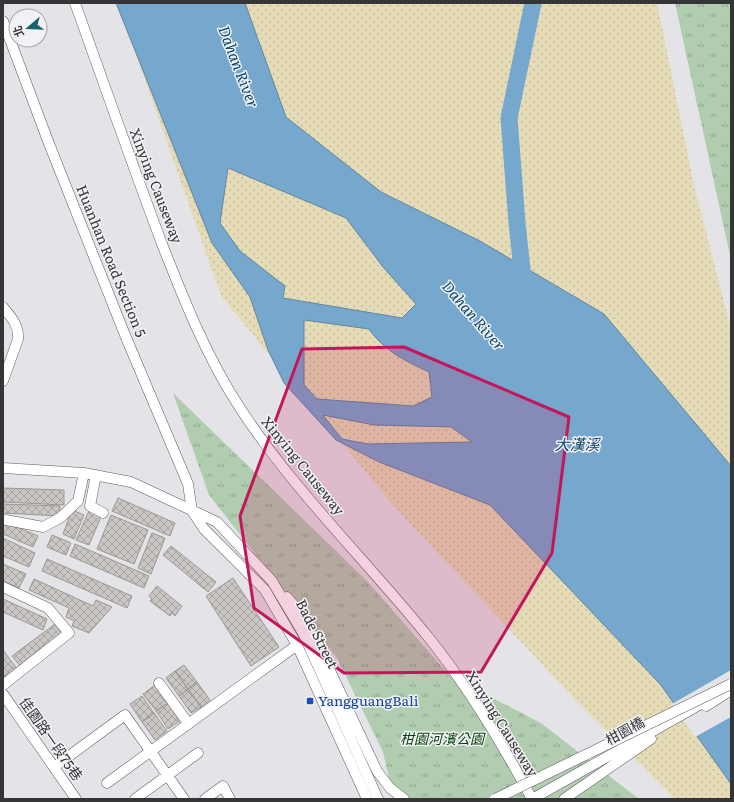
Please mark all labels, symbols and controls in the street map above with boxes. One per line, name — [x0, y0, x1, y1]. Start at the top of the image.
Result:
north arrow — [8, 8, 48, 48]
water label: Dahan River — [213, 22, 266, 111]
text: 北 — [8, 24, 27, 39]
street label: Xinying Causeway — [126, 125, 188, 247]
street label: Huanhan Road Section 5 — [72, 181, 152, 340]
water label: Dahan River — [437, 275, 511, 355]
street label: Xinying Causeway — [258, 412, 350, 520]
water label: 大漢溪 — [554, 432, 601, 455]
street label: Bade Street — [292, 595, 344, 672]
street label: Xinying Causeway — [462, 667, 544, 781]
place label: YangguangBali — [318, 690, 419, 710]
street label: 佳園路一段75巷 — [16, 693, 88, 784]
marker: YangguangBali — [305, 696, 315, 706]
street label: 柑園橋 — [601, 711, 648, 749]
park label: 柑園河濱公園 — [400, 728, 486, 748]

